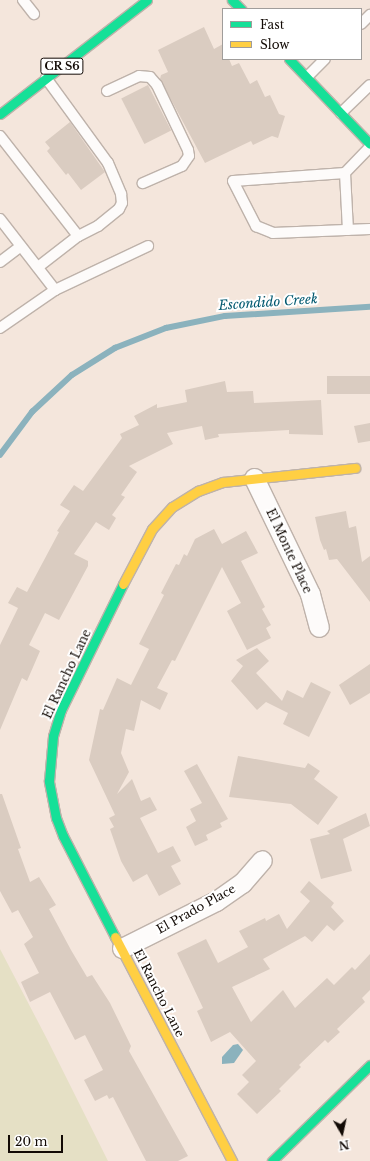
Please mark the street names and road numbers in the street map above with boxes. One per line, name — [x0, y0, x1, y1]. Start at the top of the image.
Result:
road number: CR S6 — [40, 57, 84, 75]
street label: El Monte Place — [263, 506, 315, 596]
street label: El Rancho Lane — [40, 627, 94, 721]
street label: El Prado Place — [154, 881, 238, 937]
street label: El Rancho Lane — [131, 947, 187, 1039]

